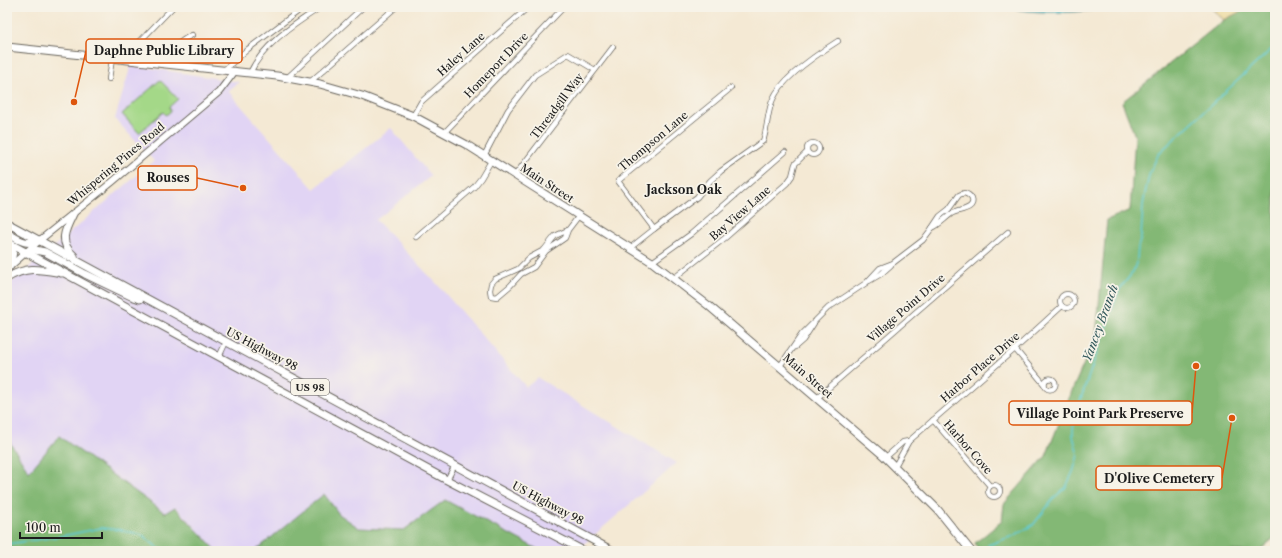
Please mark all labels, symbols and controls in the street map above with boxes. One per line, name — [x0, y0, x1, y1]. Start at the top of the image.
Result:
street label: Haley Lane — [434, 29, 488, 79]
street label: Homeport Drive — [461, 29, 531, 101]
callout: Daphne Public Library — [86, 39, 242, 63]
text: Daphne Public Library — [94, 43, 235, 58]
street label: Threadgill Way — [528, 69, 587, 142]
street label: Thompson Lane — [615, 108, 691, 174]
street label: Whispering Pines Road — [64, 119, 168, 209]
street label: Main Street — [518, 160, 577, 206]
callout: Rouses — [138, 166, 197, 190]
text: Rouses — [146, 170, 190, 185]
district label: Jackson Oak — [644, 182, 723, 197]
street label: Bay View Lane — [707, 183, 773, 243]
street label: Village Point Drive — [864, 271, 948, 346]
water label: Yancey Branch — [1079, 282, 1121, 364]
street label: US Highway 98 — [224, 324, 300, 374]
street label: Harbor Place Drive — [938, 329, 1022, 405]
street label: Main Street — [780, 351, 836, 401]
road number: US 98 — [291, 379, 329, 395]
callout: Village Point Park Preserve — [1009, 401, 1192, 425]
text: Village Point Park Preserve — [1015, 406, 1184, 421]
street label: Harbor Cove — [941, 417, 995, 477]
callout: D'Olive Cemetery — [1096, 466, 1222, 490]
text: D'Olive Cemetery — [1104, 471, 1215, 486]
street label: US Highway 98 — [510, 478, 586, 528]
scale bar — [20, 514, 102, 540]
text: 100 m — [26, 520, 61, 535]

